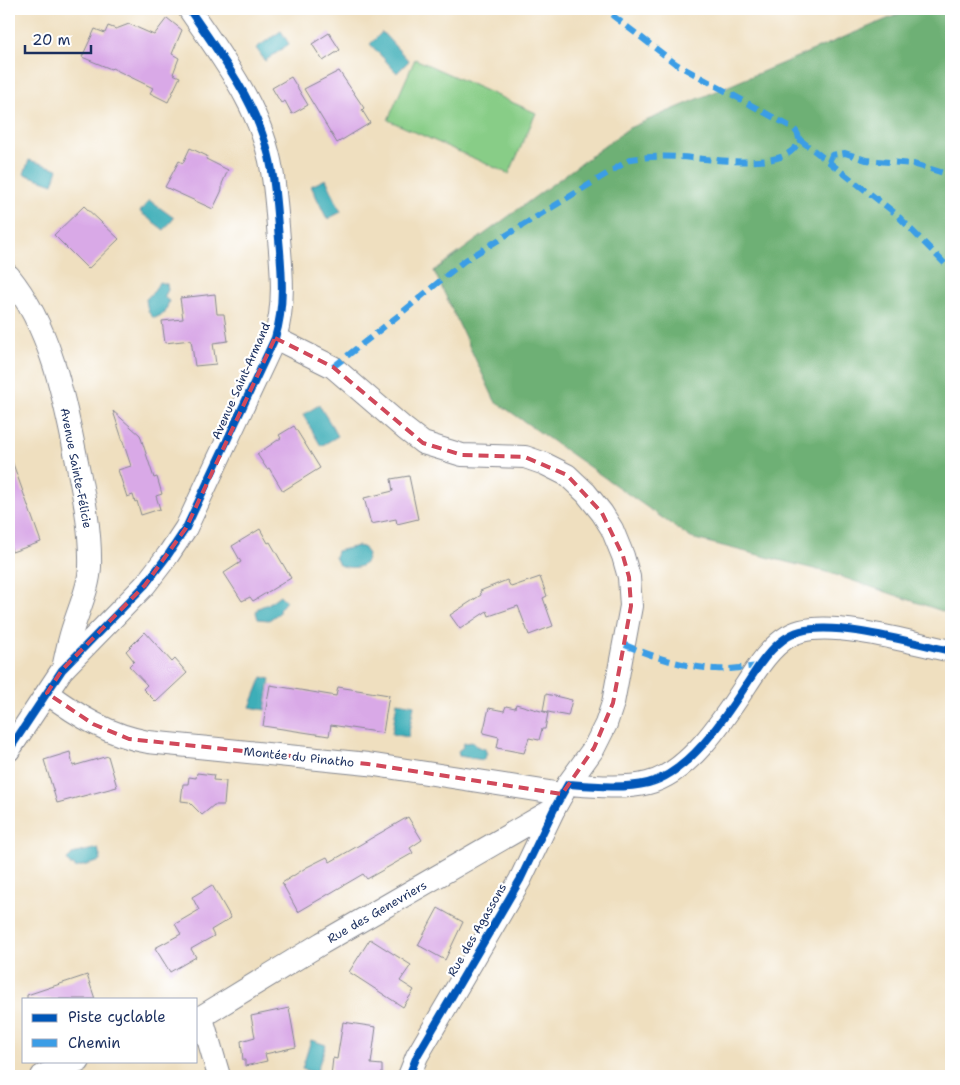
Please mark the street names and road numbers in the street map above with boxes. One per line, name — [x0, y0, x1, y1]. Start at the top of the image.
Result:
street label: Avenue Saint-Armand — [208, 320, 274, 442]
street label: Avenue Sainte-Félicie — [56, 406, 96, 530]
street label: Montée du Pinatho — [243, 743, 355, 771]
street label: Rue des Genevriers — [324, 877, 430, 947]
street label: Rue des Agassons — [444, 880, 510, 980]

